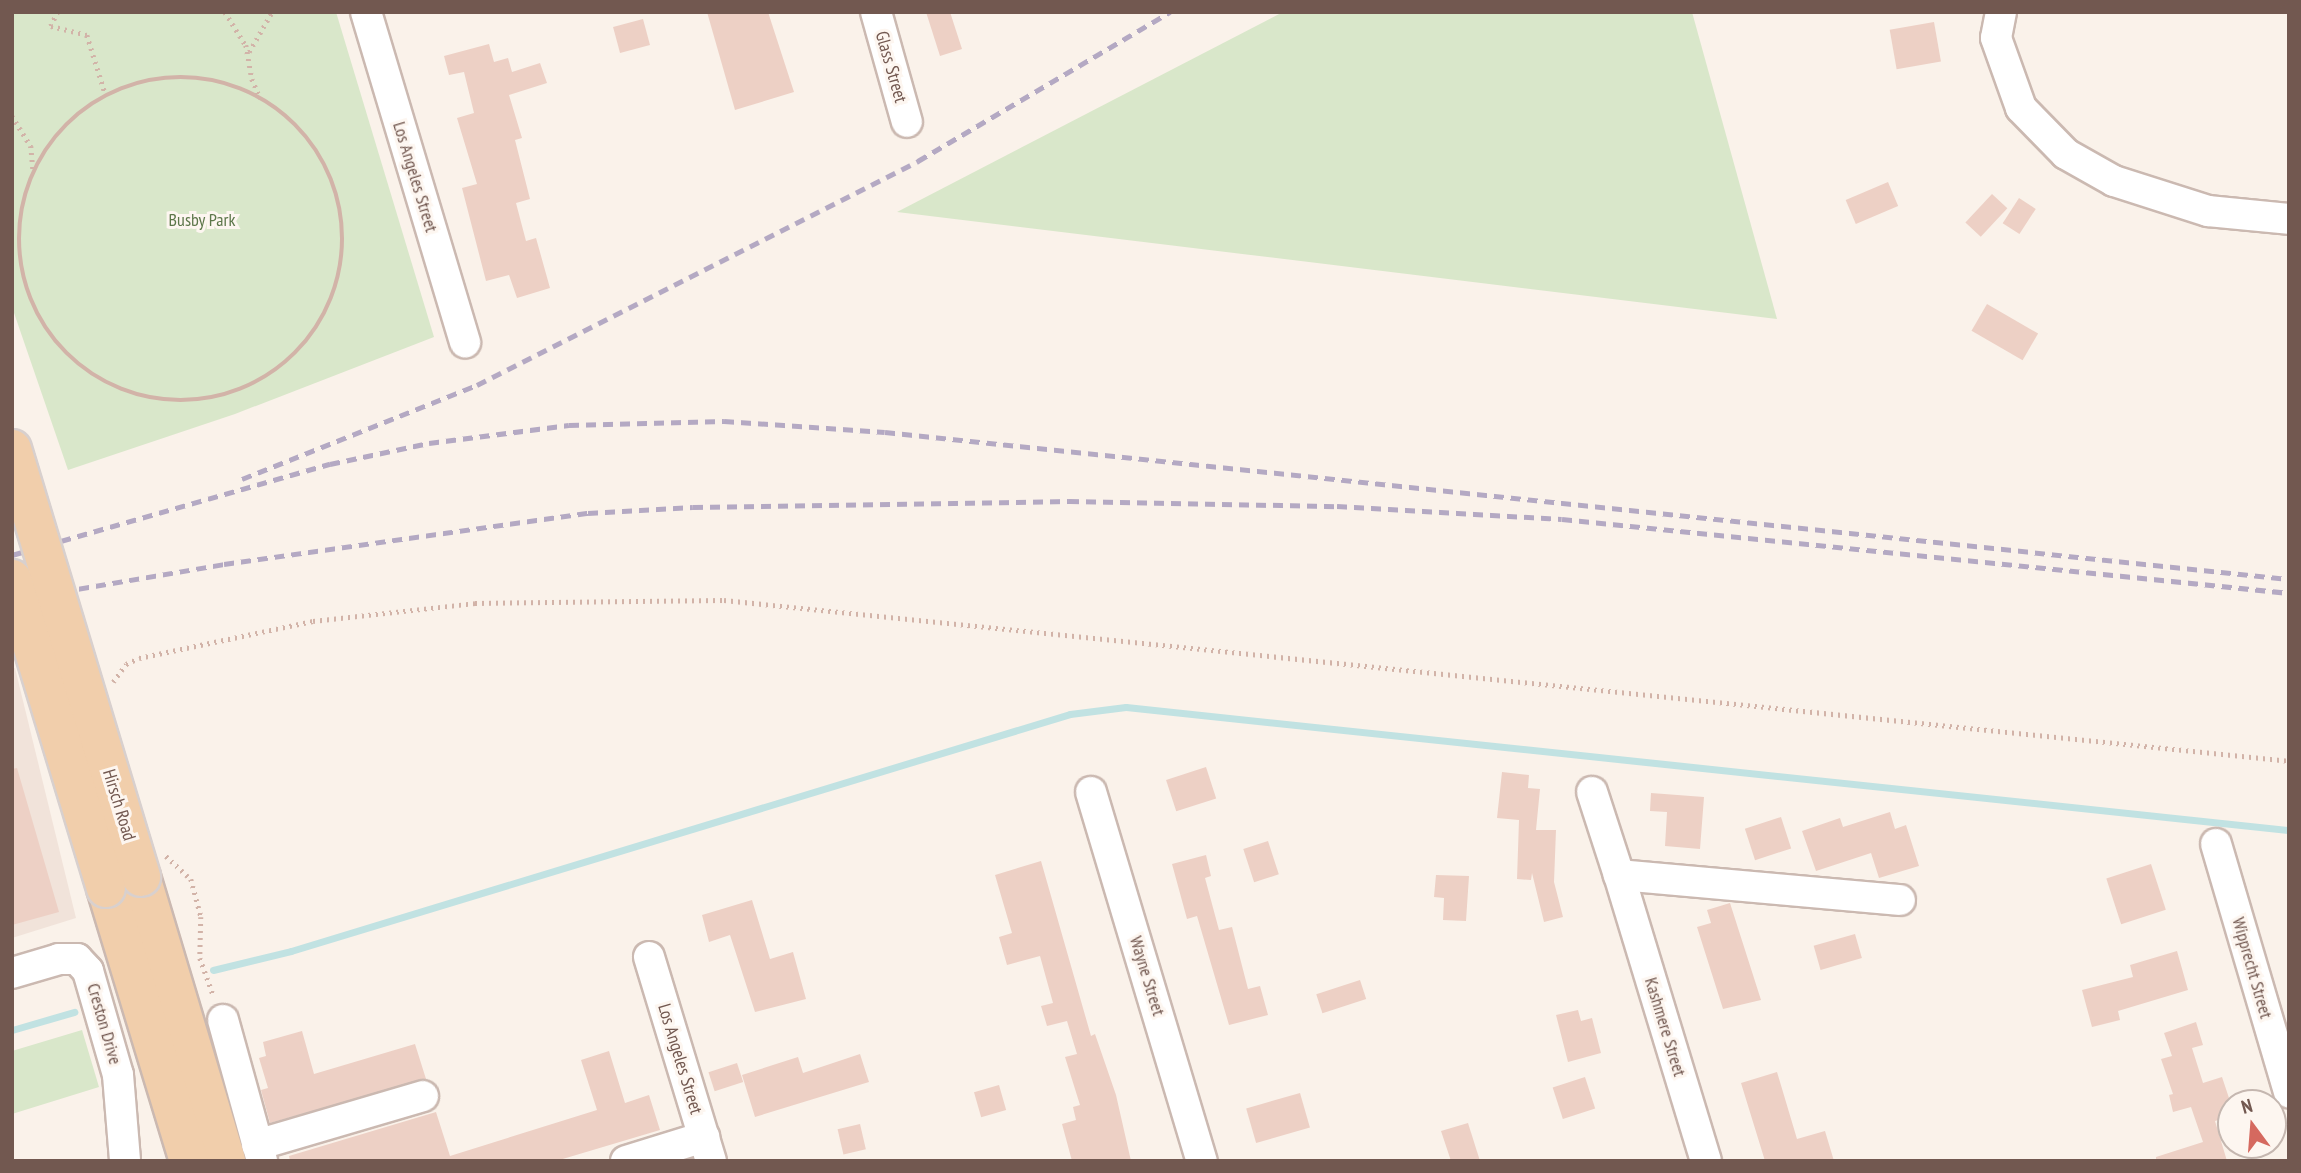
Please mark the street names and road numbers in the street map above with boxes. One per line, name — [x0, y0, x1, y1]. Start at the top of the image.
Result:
street label: Glass Street — [870, 29, 912, 105]
street label: Los Angeles Street — [388, 119, 442, 235]
street label: Hirsch Road — [98, 767, 140, 843]
street label: Wipprecht Street — [2227, 915, 2277, 1021]
street label: Wayne Street — [1125, 934, 1169, 1018]
street label: Kashmere Street — [1640, 975, 1690, 1079]
street label: Creston Drive — [82, 981, 126, 1067]
street label: Los Angeles Street — [653, 1001, 707, 1117]

